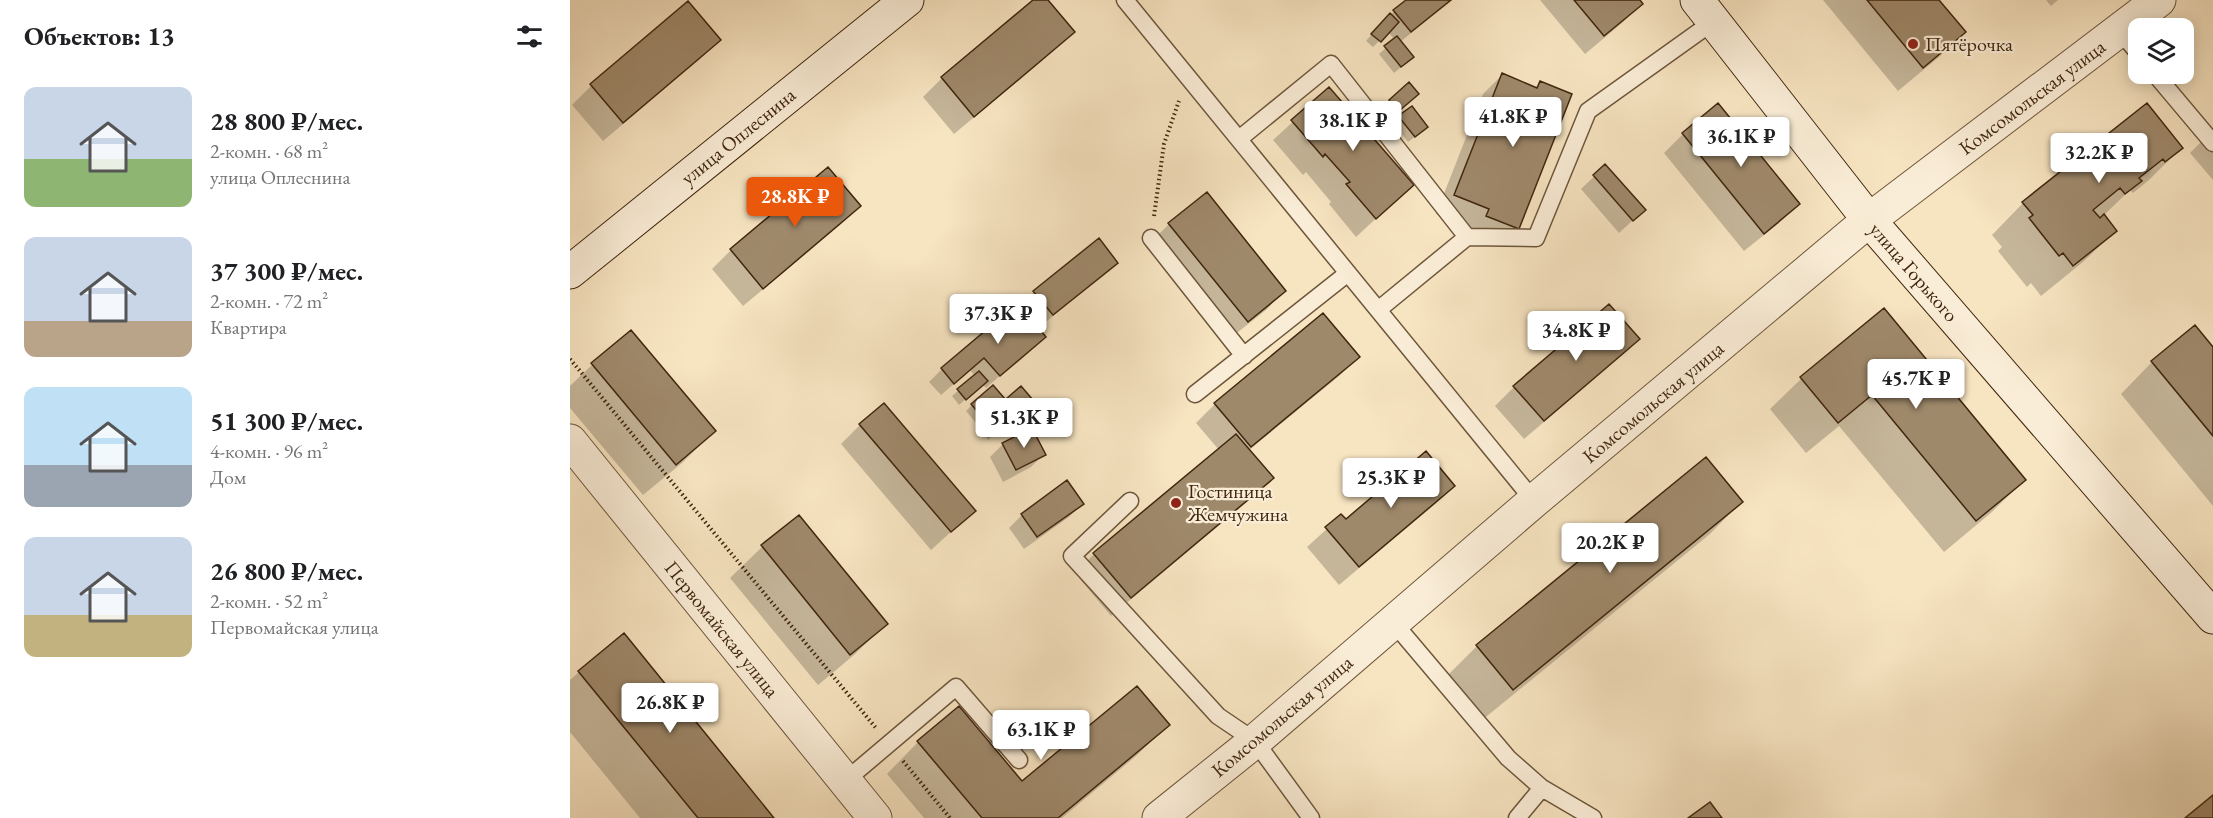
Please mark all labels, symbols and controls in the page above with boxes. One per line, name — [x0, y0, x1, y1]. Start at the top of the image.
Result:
map controls — [2128, 18, 2194, 84]
button: layers — [2128, 18, 2194, 84]
text: Объектов: 13 — [24, 19, 175, 53]
icon: filters — [513, 20, 546, 53]
place label: Пятёрочка — [1925, 31, 2013, 57]
street label: Комсомольская улица — [1954, 33, 2110, 161]
marker: Пятёрочка — [1906, 37, 1920, 51]
street label: улица Оплеснина — [675, 82, 801, 190]
pin: 41.8K ₽ — [1458, 97, 1568, 148]
pin: 38.1K ₽ — [1298, 101, 1408, 152]
text: 41.8K ₽ — [1479, 103, 1547, 129]
text: 28 800 ₽/мес. — [210, 104, 363, 138]
text: 38.1K ₽ — [1319, 107, 1387, 133]
icon: home — [72, 111, 144, 183]
pin: 36.1K ₽ — [1686, 117, 1796, 168]
text: 36.1K ₽ — [1707, 123, 1775, 149]
pin: 32.2K ₽ — [2044, 133, 2154, 184]
text: 2-комн. · 68 m² — [210, 138, 328, 164]
text: 32.2K ₽ — [2065, 139, 2133, 165]
text: улица Оплеснина — [210, 164, 350, 190]
pin: 28.8K ₽ — [740, 177, 850, 228]
text: 28.8K ₽ — [761, 183, 829, 209]
street label: улица Горького — [1864, 217, 1964, 327]
text: 37 300 ₽/мес. — [210, 254, 363, 288]
icon: home — [72, 261, 144, 333]
text: 2-комн. · 72 m² — [210, 288, 328, 314]
pin: 37.3K ₽ — [943, 294, 1053, 345]
text: 37.3K ₽ — [964, 300, 1032, 326]
pin: 34.8K ₽ — [1521, 311, 1631, 362]
text: Квартира — [210, 314, 287, 340]
text: 34.8K ₽ — [1542, 317, 1610, 343]
street label: Комсомольская улица — [1577, 335, 1729, 469]
pin: 45.7K ₽ — [1861, 359, 1971, 410]
text: 45.7K ₽ — [1882, 365, 1950, 391]
pin: 51.3K ₽ — [969, 398, 1079, 449]
text: 51 300 ₽/мес. — [210, 404, 363, 438]
text: 51.3K ₽ — [990, 404, 1058, 430]
icon: home — [72, 411, 144, 483]
text: 4-комн. · 96 m² — [210, 438, 328, 464]
pin: 25.3K ₽ — [1336, 458, 1446, 509]
text: Дом — [210, 464, 246, 490]
text: 25.3K ₽ — [1357, 464, 1425, 490]
place label: Гостиница Жемчужина — [1187, 478, 1288, 527]
marker: Гостиница Жемчужина — [1169, 496, 1183, 510]
pin: 20.2K ₽ — [1555, 523, 1665, 574]
text: 20.2K ₽ — [1576, 529, 1644, 555]
text: 26 800 ₽/мес. — [210, 554, 363, 588]
street label: Первомайская улица — [659, 555, 785, 703]
icon: home — [72, 561, 144, 633]
text: 2-комн. · 52 m² — [210, 588, 328, 614]
text: Первомайская улица — [210, 614, 379, 640]
street label: Комсомольская улица — [1206, 649, 1358, 783]
pin: 26.8K ₽ — [615, 683, 725, 734]
text: 26.8K ₽ — [636, 689, 704, 715]
pin: 63.1K ₽ — [986, 710, 1096, 761]
text: 63.1K ₽ — [1007, 716, 1075, 742]

